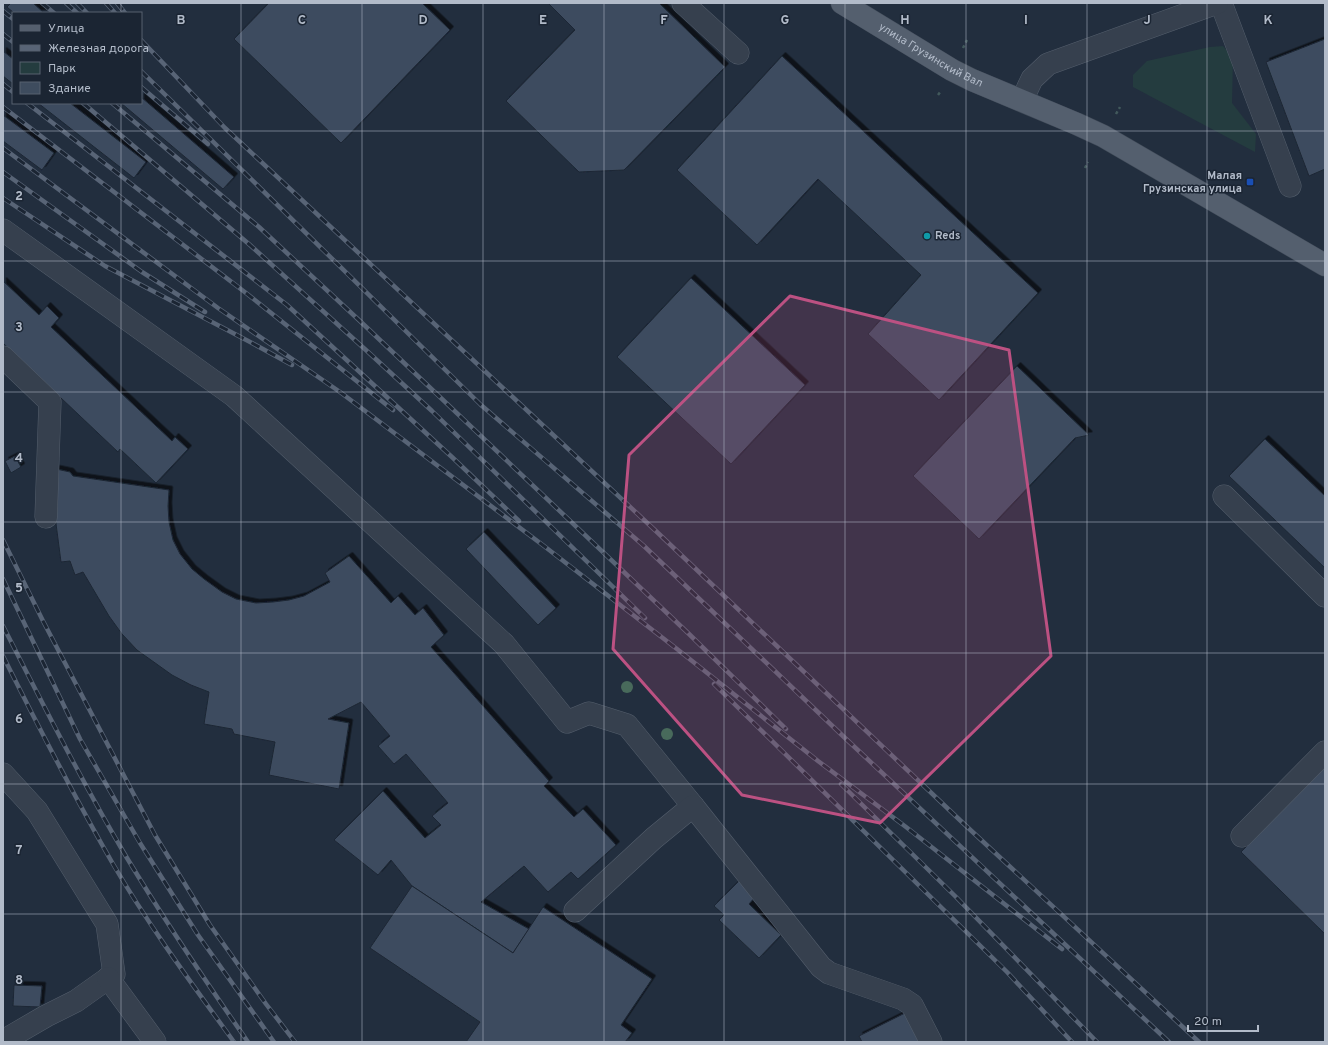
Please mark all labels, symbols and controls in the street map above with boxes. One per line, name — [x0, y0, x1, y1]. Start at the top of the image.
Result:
legend — [12, 12, 142, 104]
text: B — [177, 13, 186, 29]
text: C — [298, 13, 306, 29]
text: D — [418, 13, 428, 29]
text: E — [539, 13, 547, 29]
text: F — [660, 13, 668, 29]
text: G — [781, 13, 790, 29]
text: H — [900, 13, 910, 29]
text: I — [1024, 13, 1028, 29]
text: J — [1143, 13, 1151, 29]
text: K — [1263, 13, 1273, 29]
street label: улица Грузинский Вал — [876, 20, 985, 91]
text: Улица — [48, 21, 84, 37]
text: Железная дорога — [48, 41, 149, 57]
text: Парк — [48, 61, 76, 77]
text: Здание — [48, 81, 91, 97]
place label: Малая Грузинская улица — [1143, 169, 1242, 196]
marker: Малая Грузинская улица — [1245, 177, 1255, 187]
text: 2 — [15, 189, 23, 205]
place label: Reds — [935, 229, 960, 243]
marker: Reds — [922, 231, 932, 241]
text: 3 — [15, 320, 23, 336]
text: 4 — [15, 451, 23, 467]
text: 5 — [15, 581, 23, 597]
text: 6 — [15, 712, 23, 728]
text: 7 — [16, 843, 23, 859]
text: 8 — [15, 973, 23, 989]
scale bar — [1188, 1007, 1258, 1033]
text: 20 m — [1194, 1014, 1222, 1030]

